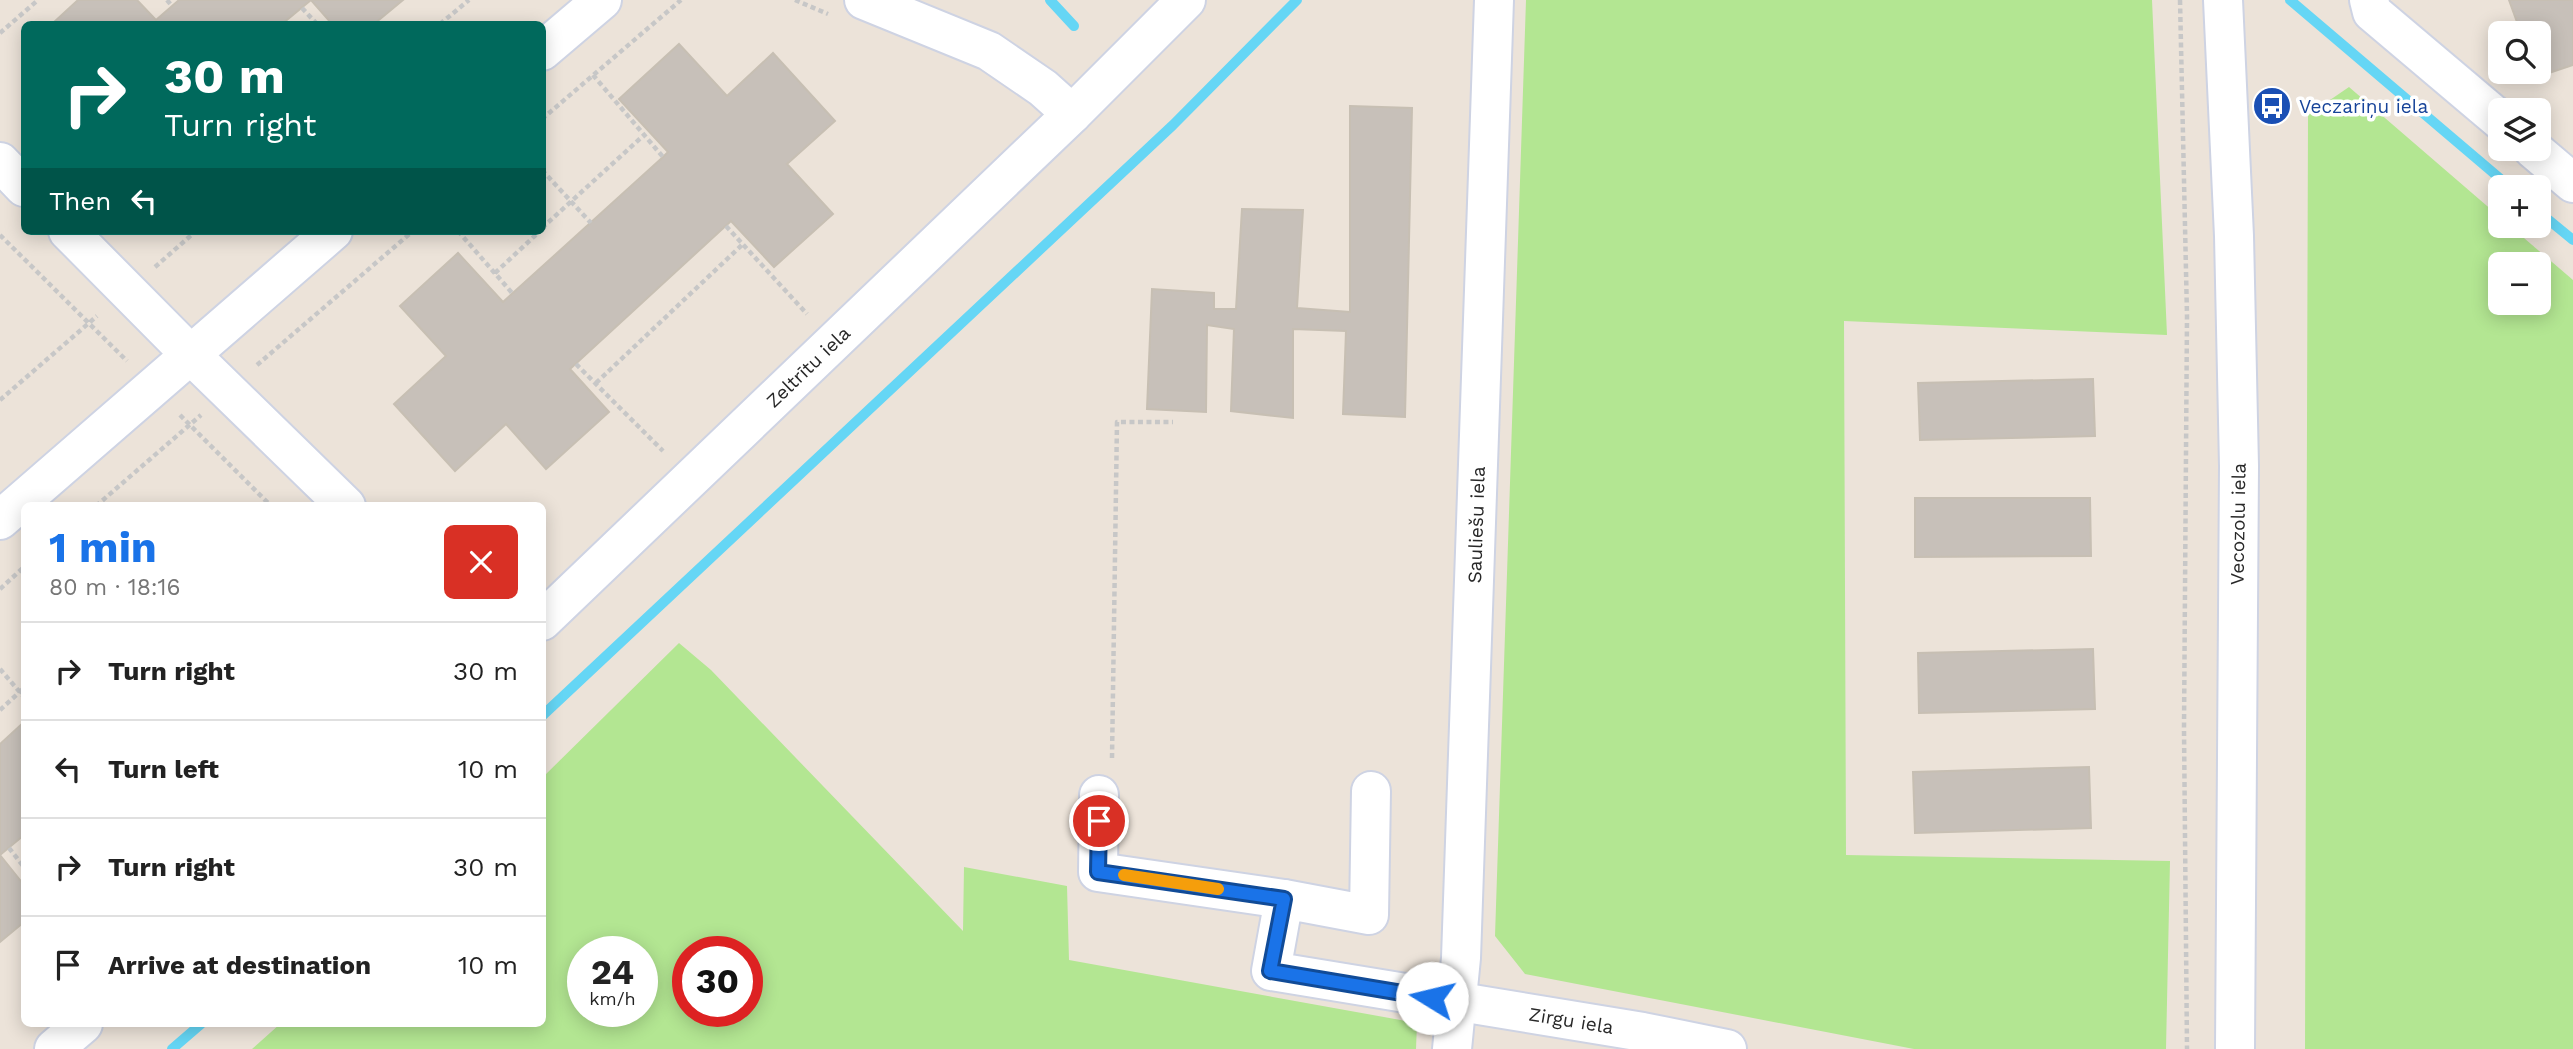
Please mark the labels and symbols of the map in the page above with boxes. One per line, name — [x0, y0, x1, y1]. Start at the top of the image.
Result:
bus stop icon: Veczariņu iela — [2251, 85, 2293, 127]
place label: Veczariņu iela — [2299, 95, 2429, 118]
street label: Zeltrītu iela — [761, 321, 855, 412]
street label: Vecozolu iela — [2225, 462, 2251, 585]
street label: Sauliešu iela — [1462, 465, 1489, 584]
pin — [1069, 791, 1129, 851]
speed limit sign: 30 — [672, 936, 763, 1027]
position arrow — [1395, 961, 1469, 1035]
street label: Zirgu iela — [1527, 1002, 1615, 1039]

